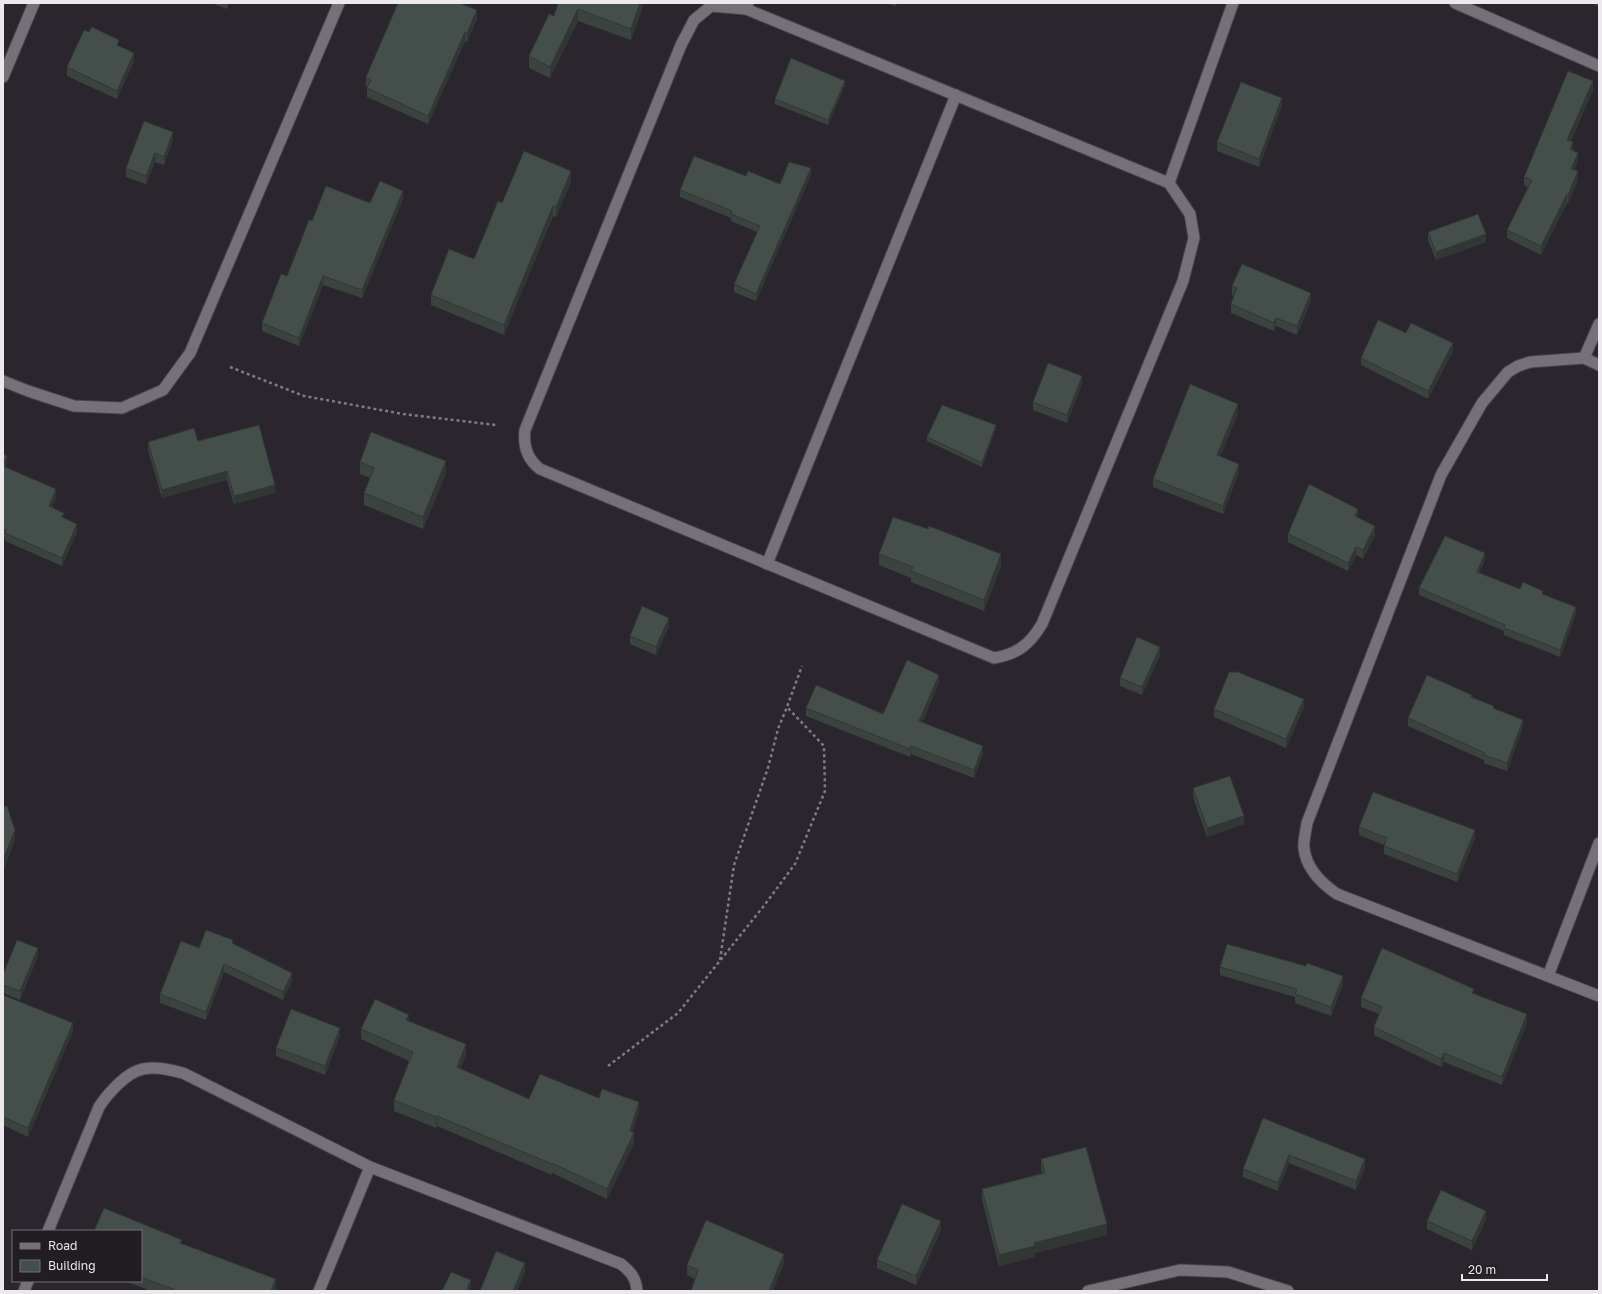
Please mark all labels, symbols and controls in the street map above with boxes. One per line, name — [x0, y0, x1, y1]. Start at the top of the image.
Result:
legend — [12, 1230, 142, 1282]
text: Road — [48, 1238, 77, 1253]
scale bar — [1462, 1256, 1547, 1282]
text: Building — [48, 1258, 96, 1273]
text: 20 m — [1468, 1262, 1496, 1277]

